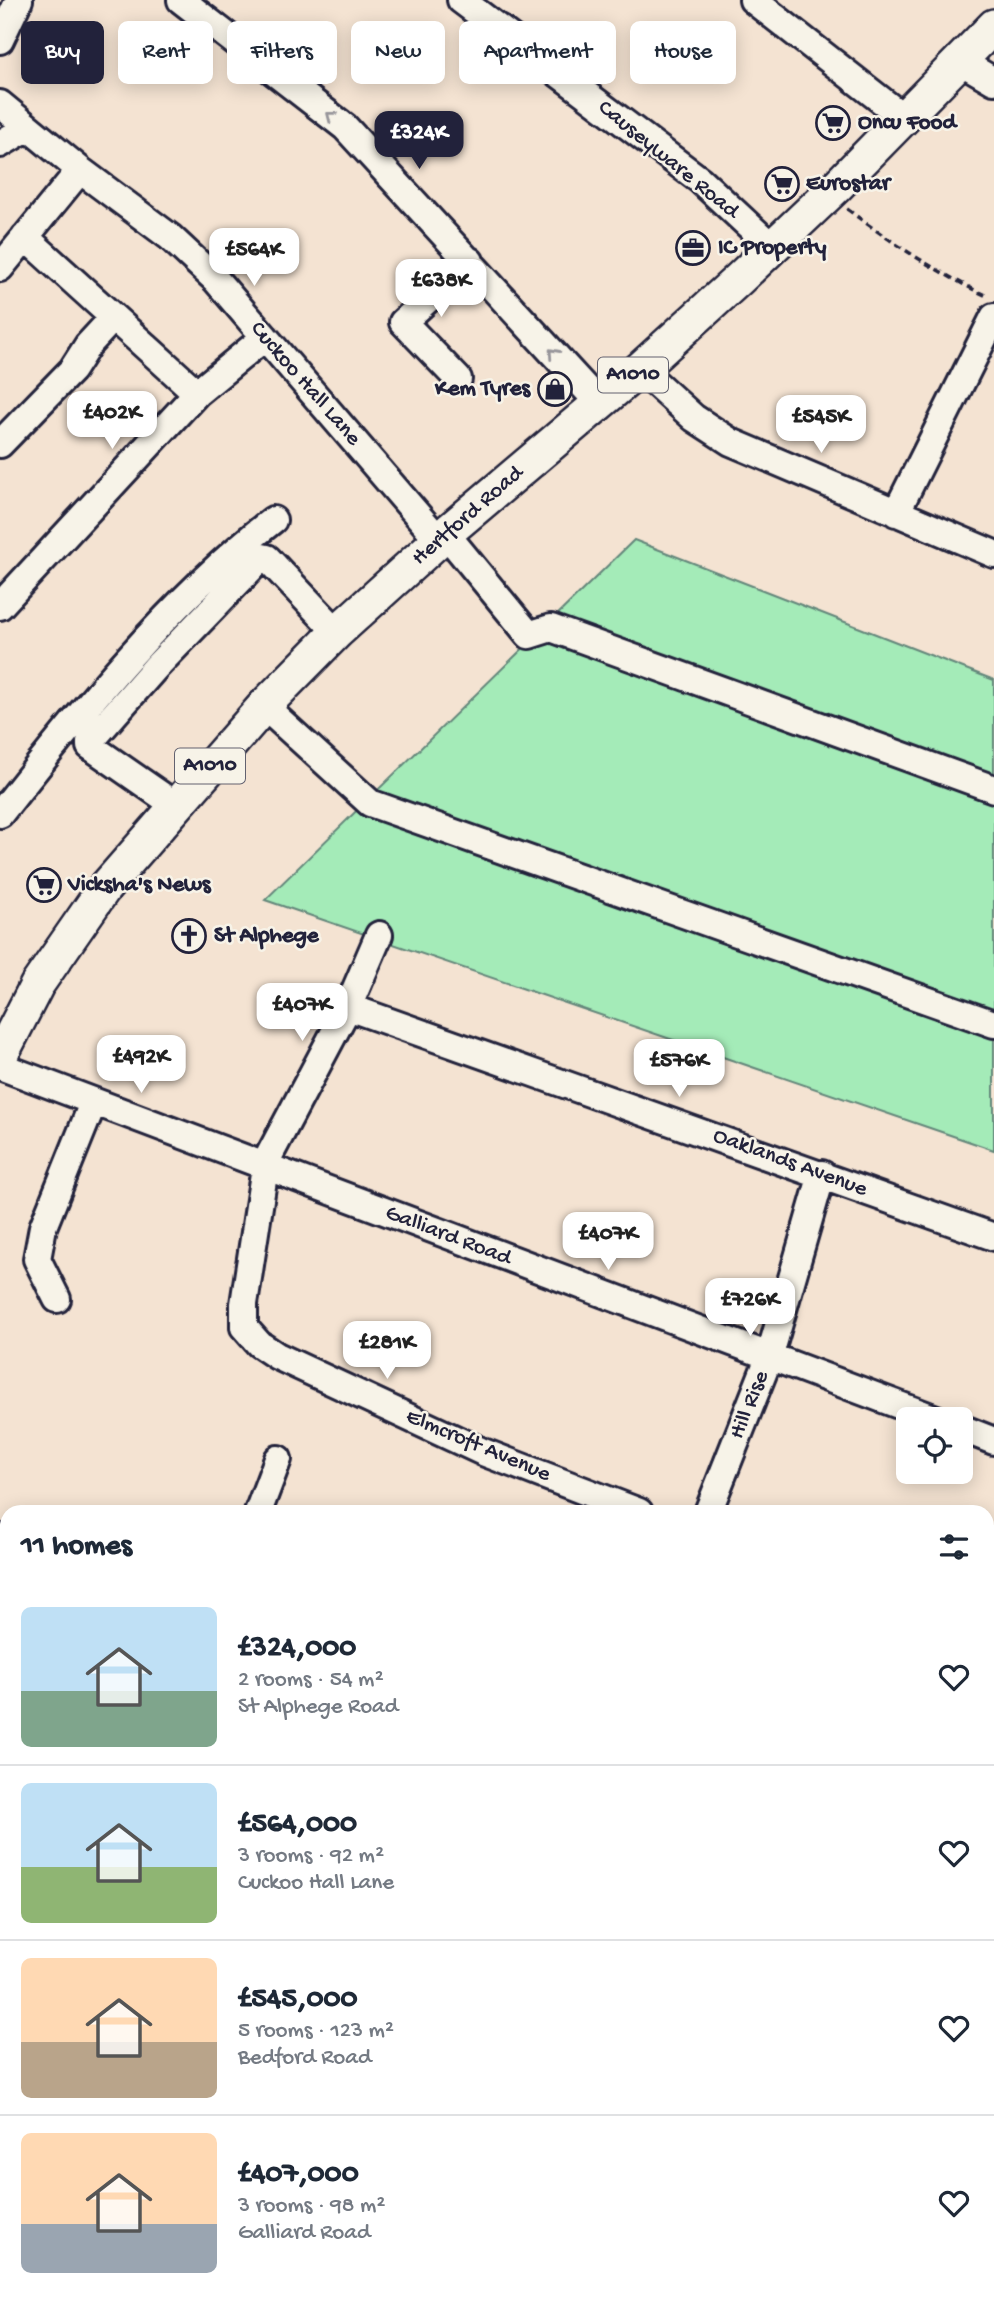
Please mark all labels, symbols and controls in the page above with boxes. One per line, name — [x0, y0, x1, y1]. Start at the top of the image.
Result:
chip: Buy — [21, 21, 104, 84]
chip: Rent — [118, 21, 213, 84]
chip: Filters — [227, 21, 337, 84]
chip: New — [351, 21, 445, 84]
chip: Apartment — [459, 21, 616, 84]
chip: House — [630, 21, 736, 84]
street label: Causeyware Road — [592, 95, 745, 226]
supermarket icon: Oncu Food — [814, 104, 852, 142]
place label: Oncu Food — [858, 110, 958, 137]
one-way arrow — [326, 111, 338, 124]
pin: £324K — [370, 111, 468, 171]
text: £324K — [391, 120, 447, 147]
supermarket icon: Eurostar — [763, 165, 801, 203]
place label: Eurostar — [806, 171, 893, 198]
pin: £564K — [205, 229, 303, 288]
office icon: IC Property — [674, 229, 712, 267]
place label: IC Property — [718, 235, 827, 262]
text: £564K — [225, 237, 283, 264]
pin: £638K — [392, 260, 490, 319]
text: £638K — [411, 268, 471, 295]
street label: Cuckoo Hall Lane — [244, 316, 367, 453]
one-way arrow — [549, 348, 562, 361]
road number: A1010 — [598, 358, 668, 392]
shop icon: Kem Tyres — [536, 370, 574, 408]
place label: Kem Tyres — [434, 376, 532, 403]
pin: £402K — [63, 392, 161, 451]
pin: £545K — [772, 396, 870, 455]
text: £402K — [83, 400, 141, 427]
text: £545K — [792, 404, 850, 431]
street label: Hertford Road — [407, 459, 530, 572]
road number: A1010 — [175, 748, 245, 784]
supermarket icon: Vicksha's News — [25, 866, 63, 904]
place label: Vicksha's News — [67, 872, 212, 899]
church icon: St Alphege — [170, 917, 208, 955]
place label: St Alphege — [214, 923, 320, 950]
pin: £407K — [253, 984, 351, 1043]
text: £407K — [273, 992, 331, 1019]
pin: £492K — [92, 1036, 190, 1095]
pin: £576K — [630, 1040, 728, 1099]
text: £492K — [113, 1044, 169, 1071]
text: £576K — [650, 1048, 708, 1075]
street label: Oaklands Avenue — [709, 1123, 872, 1204]
street label: Galliard Road — [381, 1200, 516, 1273]
pin: £407K — [559, 1212, 657, 1272]
text: £407K — [579, 1221, 637, 1248]
pin: £726K — [701, 1278, 799, 1338]
text: £726K — [721, 1287, 779, 1314]
pin: £281K — [338, 1322, 436, 1381]
text: £281K — [359, 1330, 415, 1357]
street label: Hill Rise — [724, 1366, 776, 1443]
street label: Elmcroft Avenue — [402, 1403, 555, 1489]
map controls — [896, 1407, 973, 1484]
button: locate — [896, 1407, 973, 1484]
icon: filters — [935, 1528, 973, 1566]
text: 11 homes — [21, 1530, 132, 1565]
text: £324,000 — [238, 1632, 356, 1667]
icon: home — [77, 1635, 161, 1719]
icon: heart — [935, 1658, 973, 1696]
text: 2 rooms · 54 m² — [238, 1667, 384, 1694]
text: St Alphege Road — [238, 1694, 398, 1721]
text: £564,000 — [238, 1808, 357, 1843]
icon: home — [77, 1811, 161, 1895]
icon: heart — [935, 1834, 973, 1872]
text: 3 rooms · 92 m² — [238, 1843, 384, 1870]
text: Cuckoo Hall Lane — [238, 1870, 394, 1897]
text: £545,000 — [238, 1983, 358, 2018]
icon: home — [77, 1986, 161, 2070]
icon: heart — [935, 2009, 973, 2047]
text: 5 rooms · 123 m² — [238, 2018, 394, 2045]
text: Bedford Road — [238, 2045, 371, 2072]
text: £407,000 — [238, 2158, 359, 2193]
icon: home — [77, 2161, 161, 2245]
icon: heart — [935, 2184, 973, 2222]
text: 3 rooms · 98 m² — [238, 2193, 385, 2220]
text: Galliard Road — [238, 2220, 370, 2247]

